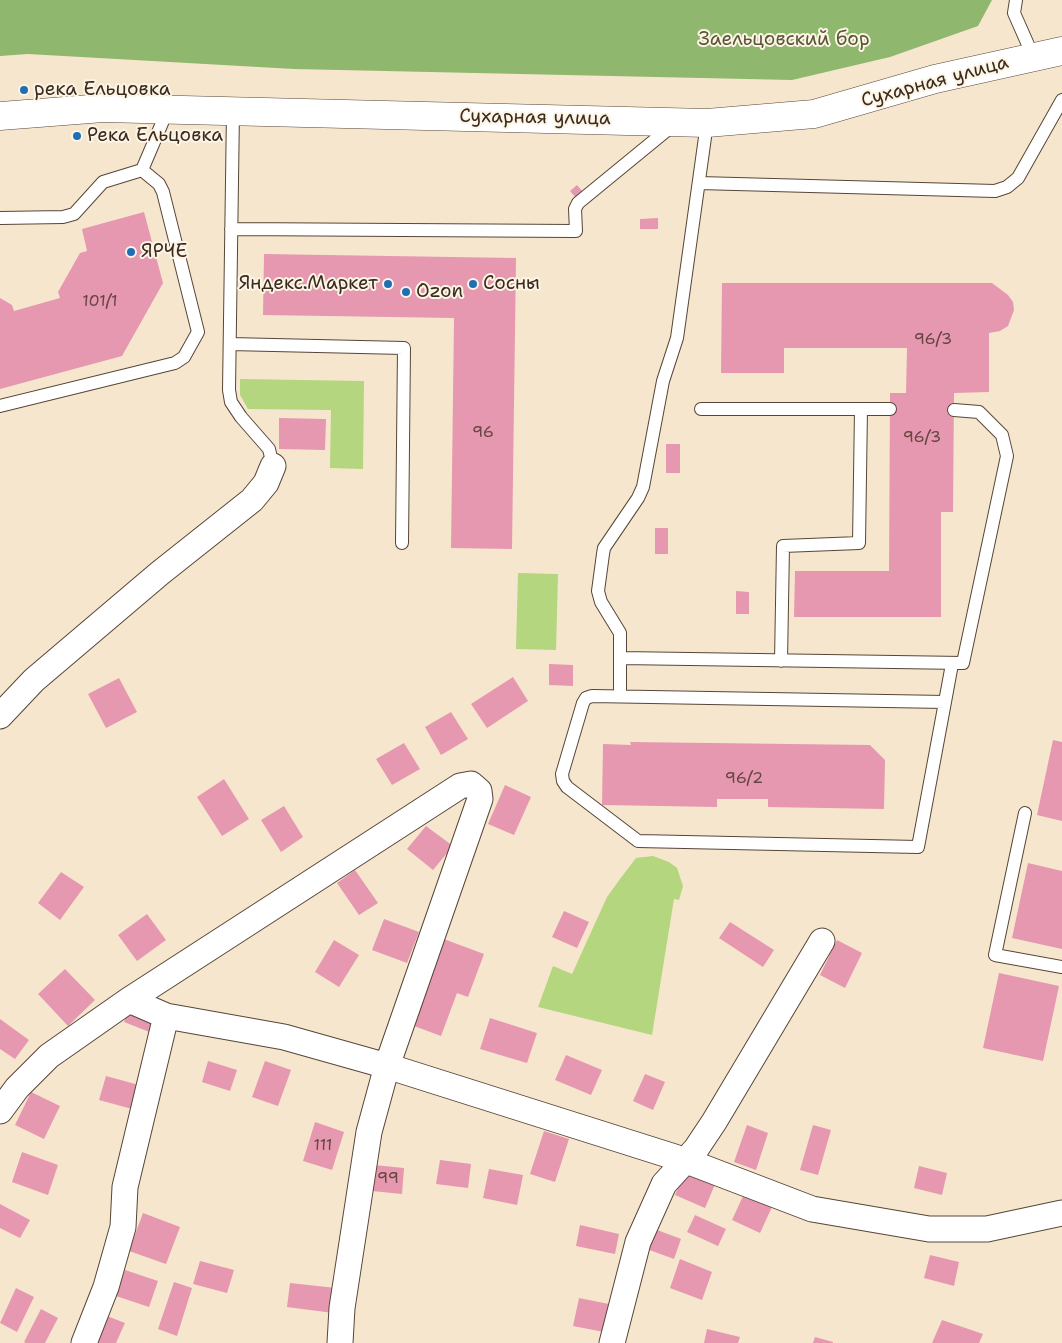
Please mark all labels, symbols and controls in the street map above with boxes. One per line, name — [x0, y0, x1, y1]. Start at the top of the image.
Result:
park label: Заельцовский бор — [698, 29, 870, 51]
street label: Сухарная улица — [859, 51, 1011, 113]
place label: река Ельцовка — [34, 79, 171, 101]
marker: река Ельцовка — [18, 84, 30, 96]
street label: Сухарная улица — [459, 105, 611, 131]
place label: Река Ельцовка — [87, 125, 223, 147]
marker: Река Ельцовка — [71, 130, 83, 142]
place label: ЯРЧЕ — [141, 241, 187, 263]
marker: ЯРЧЕ — [125, 246, 137, 258]
place label: Яндекс.Маркет — [239, 273, 378, 295]
place label: Сосны — [483, 273, 540, 295]
marker: Яндекс.Маркет — [382, 278, 394, 290]
marker: Сосны — [467, 278, 479, 290]
place label: Ozon — [416, 281, 463, 303]
marker: Ozon — [400, 286, 412, 298]
house number: 101/1 — [82, 292, 118, 312]
house number: 96/3 — [914, 330, 952, 350]
house number: 96 — [472, 423, 494, 443]
house number: 96/3 — [903, 428, 941, 448]
house number: 96/2 — [725, 769, 763, 789]
house number: 111 — [314, 1136, 332, 1156]
house number: 99 — [377, 1169, 399, 1189]

